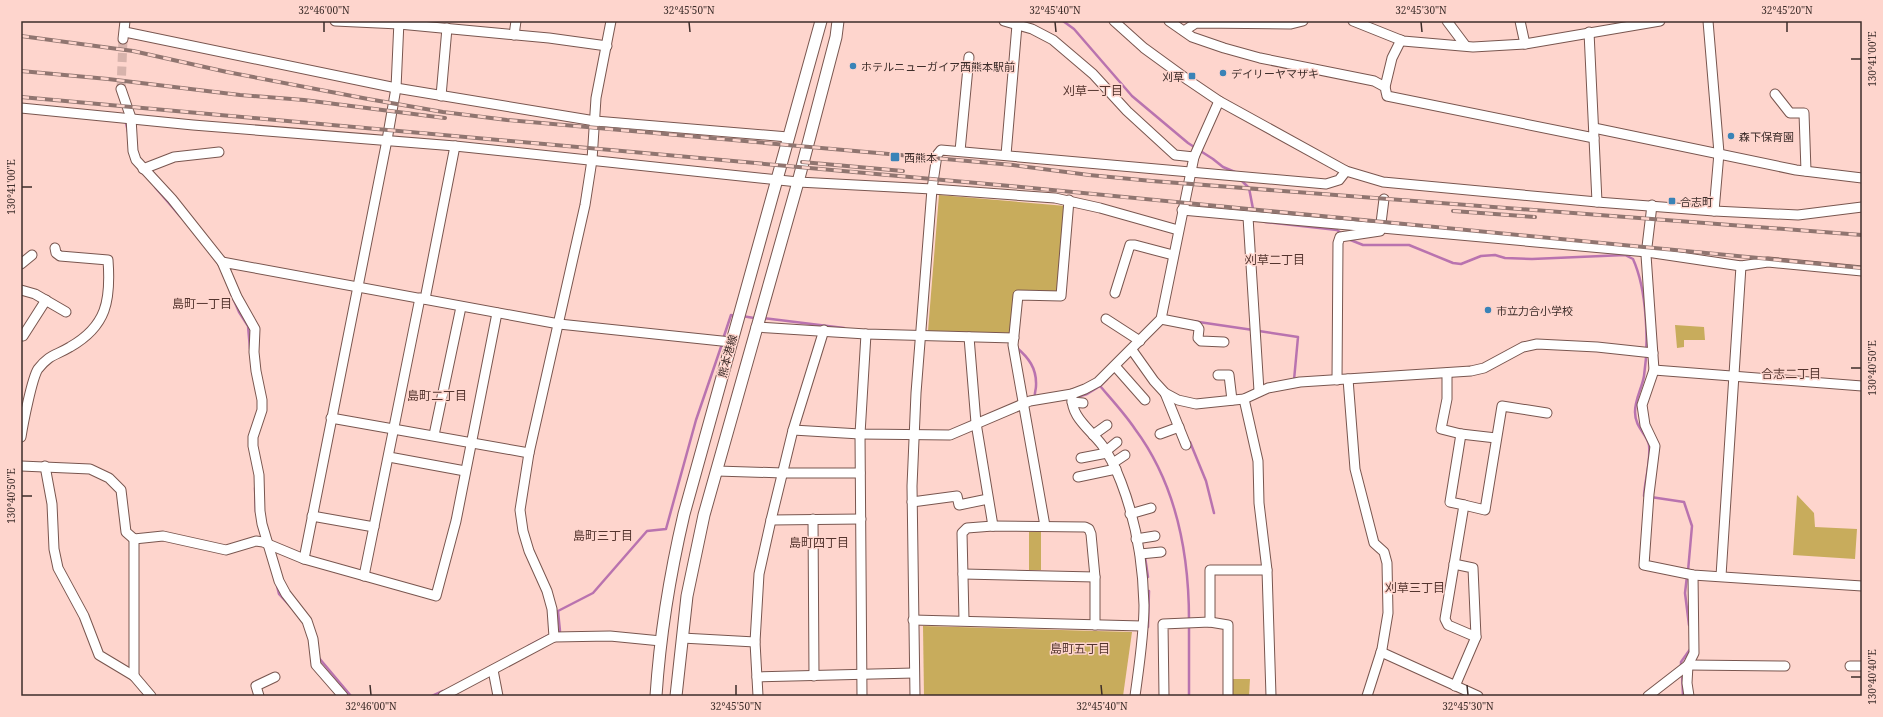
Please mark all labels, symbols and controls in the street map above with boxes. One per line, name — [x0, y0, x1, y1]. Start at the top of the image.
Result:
text: 32°46'00"N — [298, 3, 350, 17]
text: 32°45'50"N — [663, 3, 715, 17]
text: 32°45'40"N — [1029, 3, 1081, 17]
text: 32°45'30"N — [1395, 3, 1447, 17]
text: 32°45'20"N — [1761, 3, 1813, 17]
text: 130°41'00"E — [1865, 31, 1879, 87]
place label: ホテルニューガイア西熊本駅前 — [861, 59, 1015, 74]
marker: ホテルニューガイア西熊本駅前 — [848, 61, 858, 71]
place label: デイリーヤマザキ — [1231, 66, 1319, 81]
marker: デイリーヤマザキ — [1218, 68, 1228, 78]
place label: 刈草 — [1162, 69, 1184, 84]
marker: 刈草 — [1187, 71, 1197, 81]
district label: 刈草一丁目 — [1063, 82, 1123, 99]
place label: 森下保育園 — [1739, 129, 1794, 144]
marker: 森下保育園 — [1726, 131, 1736, 141]
place label: 西熊本 — [904, 150, 937, 165]
marker: 西熊本 — [889, 151, 901, 163]
text: 130°41'00"E — [4, 159, 18, 215]
place label: 合志町 — [1680, 194, 1713, 209]
marker: 合志町 — [1667, 196, 1677, 206]
district label: 刈草二丁目 — [1245, 251, 1305, 268]
district label: 島町一丁目 — [172, 295, 232, 312]
place label: 市立力合小学校 — [1496, 303, 1573, 318]
marker: 市立力合小学校 — [1483, 305, 1493, 315]
street label: 熊本港線 — [714, 333, 740, 379]
text: 130°40'50"E — [1865, 340, 1879, 396]
district label: 合志二丁目 — [1761, 365, 1821, 382]
district label: 島町二丁目 — [407, 387, 467, 404]
text: 130°40'50"E — [4, 468, 18, 524]
district label: 島町三丁目 — [573, 527, 633, 544]
district label: 島町四丁目 — [789, 534, 849, 551]
district label: 刈草三丁目 — [1385, 579, 1445, 596]
district label: 島町五丁目 — [1050, 640, 1110, 657]
text: 130°40'40"E — [1865, 649, 1879, 705]
text: 32°46'00"N — [345, 699, 397, 713]
text: 32°45'50"N — [710, 699, 762, 713]
text: 32°45'40"N — [1076, 699, 1128, 713]
text: 32°45'30"N — [1442, 699, 1494, 713]

